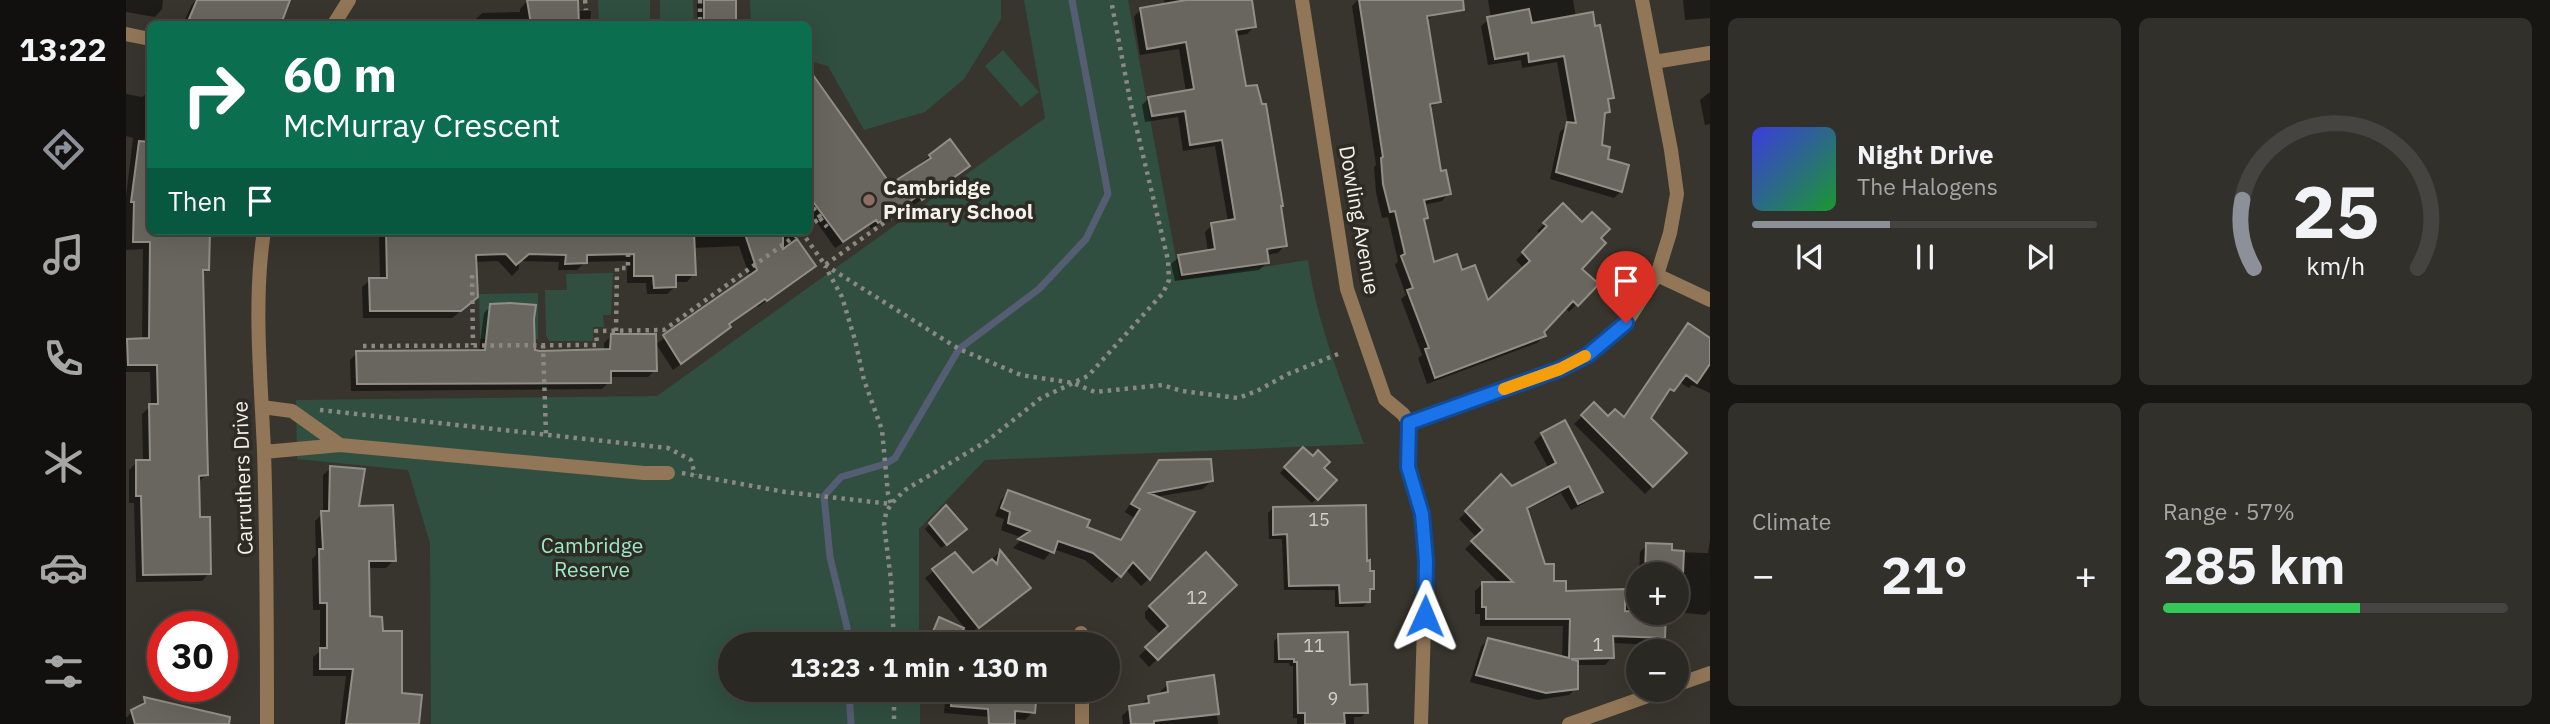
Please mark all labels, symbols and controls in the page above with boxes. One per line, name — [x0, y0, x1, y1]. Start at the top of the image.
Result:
text: 13:22 — [19, 28, 107, 70]
text: 60 m — [283, 42, 397, 105]
icon: right — [168, 49, 259, 140]
text: McMurray Crescent — [283, 104, 561, 146]
icon: directions — [39, 125, 88, 174]
text: Night Drive — [1857, 137, 1994, 171]
street label: Dowling Avenue — [1333, 143, 1387, 297]
text: 25 — [2292, 163, 2379, 258]
text: The Halogens — [1857, 171, 1998, 201]
place label: Cambridge Primary School — [883, 173, 1033, 225]
icon: arrive — [241, 182, 279, 220]
text: Then — [168, 184, 227, 218]
marker: Cambridge Primary School — [861, 192, 877, 208]
icon: music — [39, 230, 88, 279]
icon: previous — [1791, 238, 1829, 276]
icon: pause — [1906, 238, 1944, 276]
icon: next — [2021, 238, 2059, 276]
text: km/h — [2306, 249, 2365, 282]
pin — [1596, 251, 1656, 323]
icon: arrive — [1607, 262, 1645, 300]
icon: phone — [39, 334, 88, 383]
street label: Carruthers Drive — [225, 401, 259, 556]
icon: climate — [39, 438, 88, 487]
text: Range · 57% — [2163, 496, 2295, 526]
text: Climate — [1752, 506, 1831, 536]
house number: 15 — [1308, 508, 1330, 531]
park label: Cambridge Reserve — [541, 531, 643, 583]
text: 285 km — [2163, 531, 2345, 598]
text: 21° — [1881, 541, 1968, 608]
icon: car — [39, 543, 88, 592]
text: − — [1752, 550, 1775, 599]
text: + — [2074, 550, 2097, 599]
map controls — [1626, 562, 1689, 702]
button: + — [1626, 562, 1689, 625]
position arrow — [1388, 579, 1462, 653]
house number: 12 — [1186, 586, 1208, 609]
speed limit sign: 30 — [147, 611, 238, 702]
house number: 1 — [1593, 633, 1603, 656]
house number: 11 — [1303, 634, 1325, 657]
button: − — [1626, 639, 1689, 702]
icon: filters — [39, 647, 88, 696]
text: 13:23 · 1 min · 130 m — [790, 650, 1048, 684]
house number: 9 — [1328, 687, 1338, 710]

